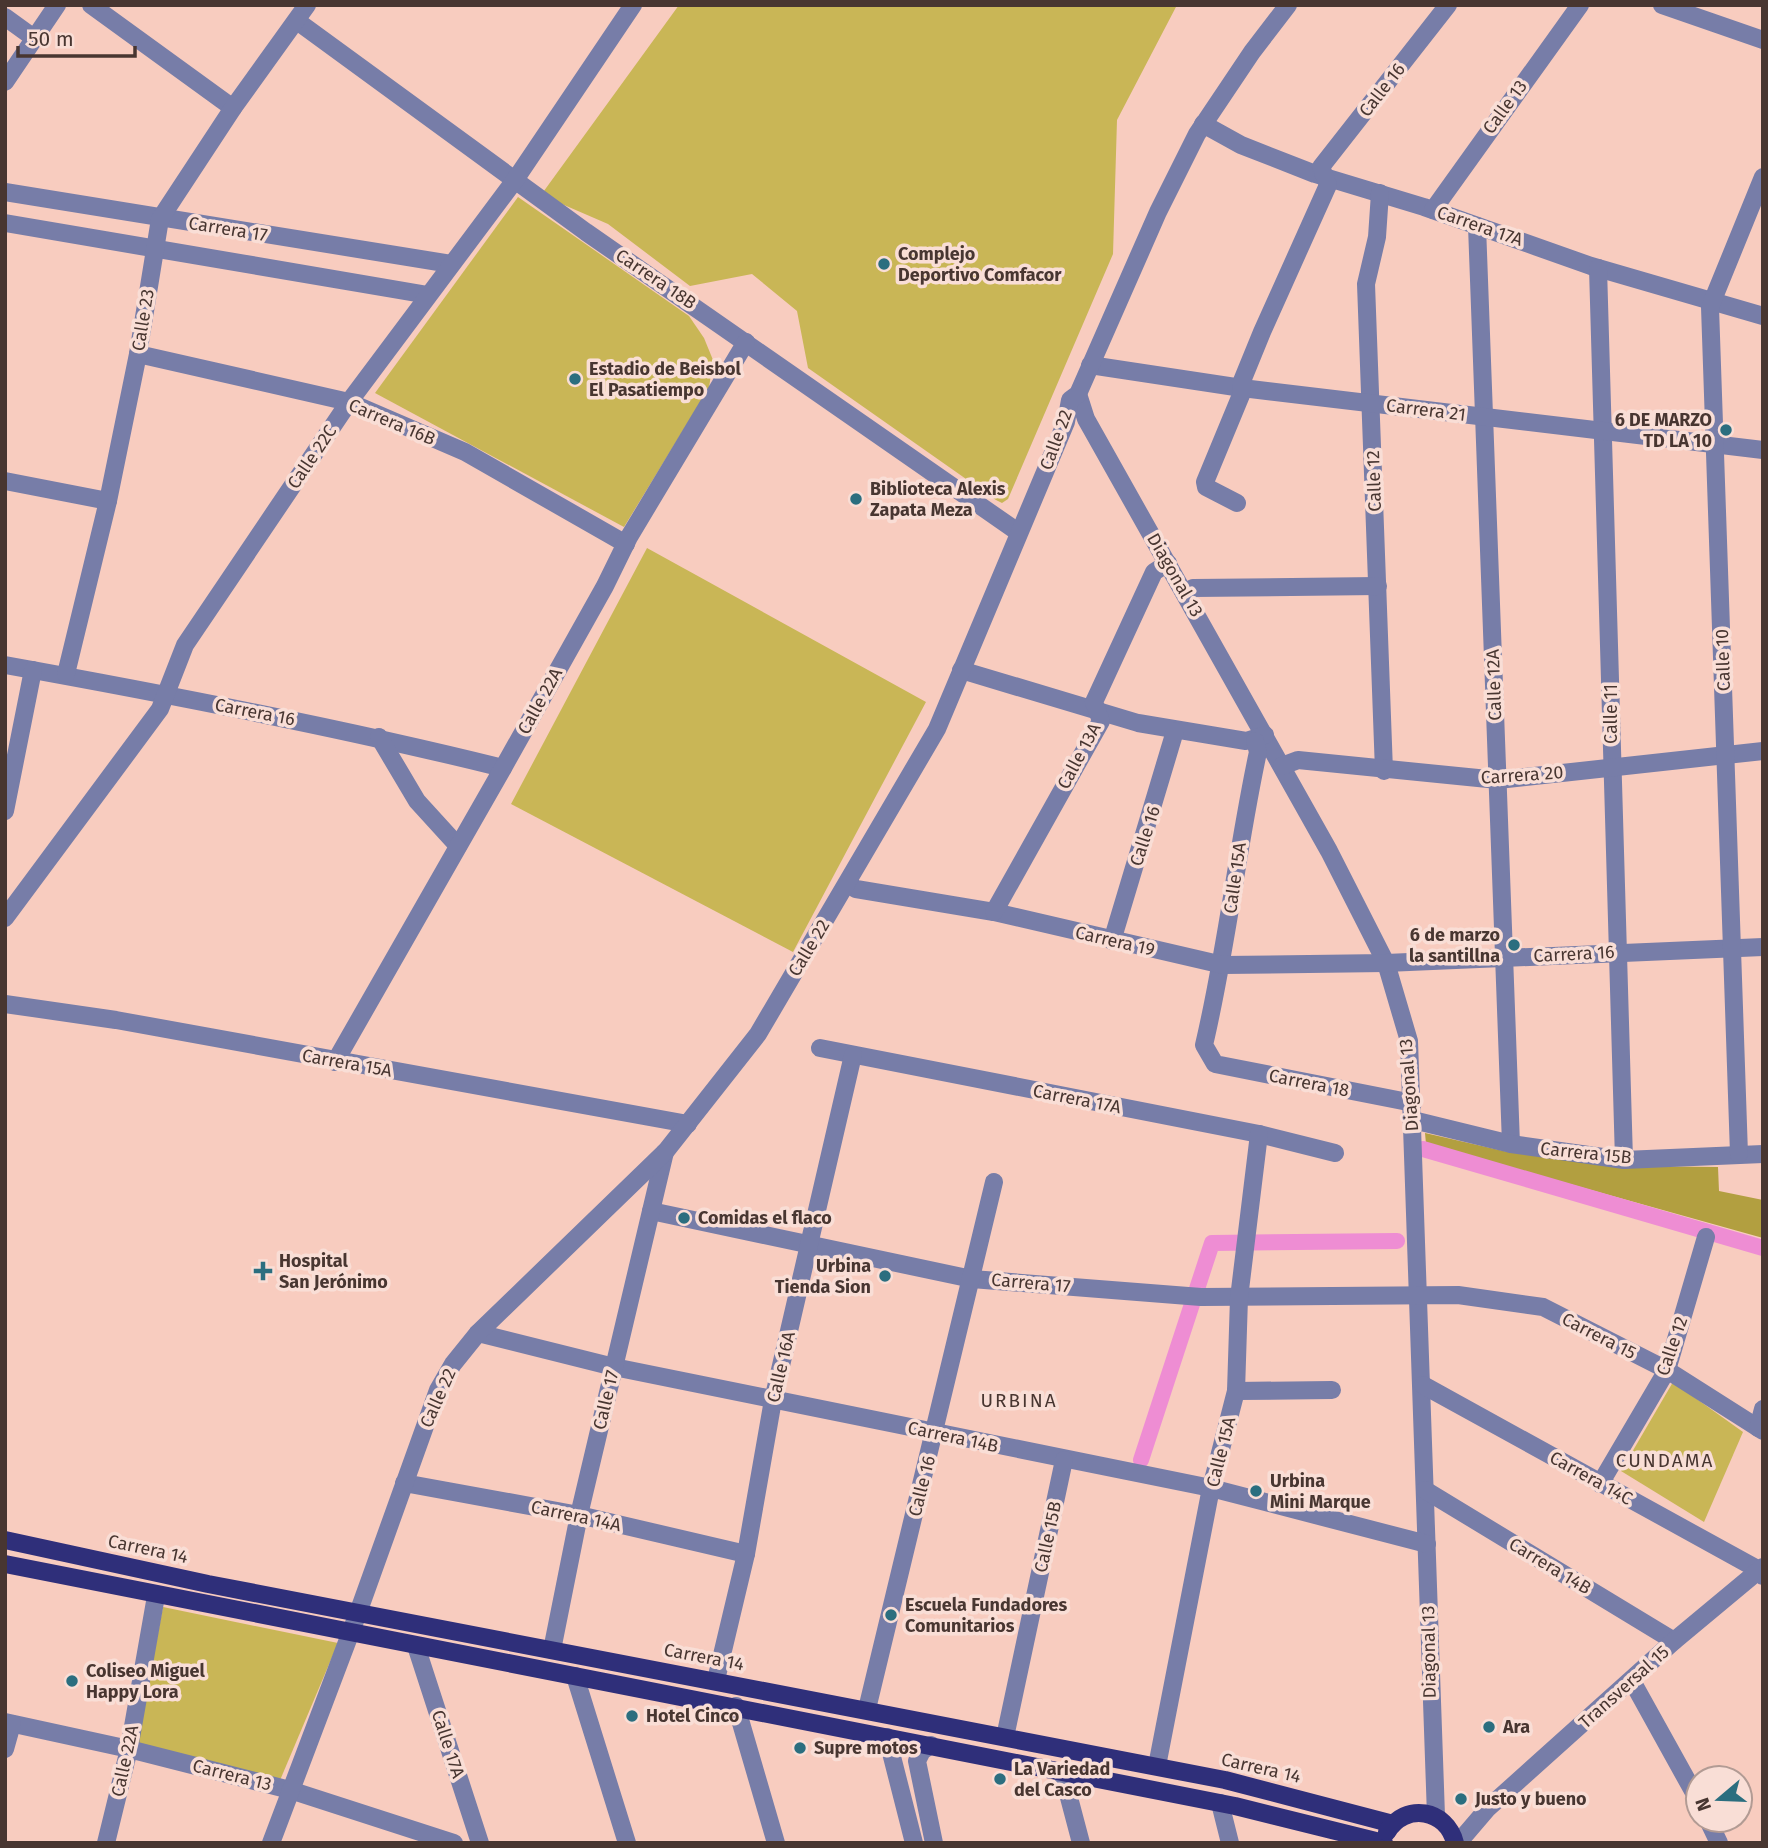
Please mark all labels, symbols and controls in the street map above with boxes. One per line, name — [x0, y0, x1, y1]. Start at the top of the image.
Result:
scale bar — [18, 14, 135, 58]
text: 50 m — [28, 26, 74, 52]
street label: Calle 16 — [1354, 59, 1410, 121]
street label: Calle 13 — [1478, 76, 1532, 138]
street label: Carrera 17A — [1434, 201, 1526, 251]
street label: Carrera 17 — [187, 212, 269, 246]
place label: Complejo Deportivo Comfacor — [898, 243, 1062, 286]
street label: Carrera 18B — [612, 244, 700, 314]
marker: Complejo Deportivo Comfacor — [876, 256, 892, 272]
street label: Calle 23 — [127, 287, 159, 353]
place label: Estadio de Beisbol El Pasatiempo — [589, 358, 741, 401]
marker: Estadio de Beisbol El Pasatiempo — [567, 371, 583, 387]
street label: Carrera 16B — [345, 394, 439, 450]
street label: Carrera 21 — [1385, 394, 1467, 426]
street label: Calle 22 — [1035, 407, 1077, 473]
place label: 6 DE MARZO TD LA 10 — [1615, 409, 1712, 452]
street label: Calle 22C — [283, 421, 341, 493]
marker: 6 DE MARZO TD LA 10 — [1718, 422, 1734, 438]
street label: Calle 12 — [1362, 450, 1386, 512]
place label: Biblioteca Alexis Zapata Meza — [870, 478, 1006, 521]
marker: Biblioteca Alexis Zapata Meza — [848, 491, 864, 507]
street label: Diagonal 13 — [1142, 529, 1208, 621]
street label: Calle 10 — [1711, 628, 1735, 692]
street label: Calle 12A — [1482, 648, 1506, 721]
street label: Calle 22A — [513, 663, 568, 738]
street label: Calle 11 — [1600, 684, 1622, 744]
street label: Carrera 16 — [213, 693, 297, 731]
street label: Calle 13A — [1052, 719, 1106, 793]
street label: Carrera 20 — [1480, 761, 1564, 789]
street label: Calle 16 — [1125, 803, 1165, 869]
street label: Calle 15A — [1219, 840, 1251, 915]
street label: Calle 22 — [784, 916, 835, 980]
street label: Carrera 19 — [1073, 921, 1157, 961]
place label: 6 de marzo la santillna — [1409, 924, 1500, 967]
marker: 6 de marzo la santillna — [1506, 937, 1522, 953]
street label: Carrera 16 — [1533, 941, 1615, 967]
street label: Diagonal 13 — [1395, 1038, 1423, 1132]
street label: Carrera 15A — [300, 1044, 394, 1082]
street label: Carrera 18 — [1267, 1064, 1351, 1102]
street label: Carrera 17A — [1031, 1080, 1124, 1118]
street label: Carrera 15B — [1539, 1137, 1633, 1169]
place label: Comidas el flaco — [698, 1207, 832, 1229]
marker: Comidas el flaco — [676, 1210, 692, 1226]
place label: Hospital San Jerónimo — [279, 1250, 388, 1293]
place label: Urbina Tienda Sion — [775, 1255, 871, 1298]
marker: Hospital San Jerónimo — [253, 1261, 273, 1281]
marker: Urbina Tienda Sion — [877, 1268, 893, 1284]
street label: Carrera 17 — [990, 1269, 1072, 1297]
street label: Carrera 15 — [1558, 1308, 1640, 1364]
street label: Calle 12 — [1652, 1313, 1692, 1379]
street label: Calle 16A — [762, 1329, 800, 1405]
street label: Calle 22 — [415, 1365, 461, 1431]
street label: Calle 17 — [588, 1368, 624, 1432]
district label: URBINA — [980, 1389, 1058, 1412]
street label: Calle 15A — [1202, 1414, 1241, 1489]
street label: Carrera 14B — [906, 1417, 1000, 1457]
street label: Carrera 14C — [1546, 1446, 1636, 1510]
district label: CUNDAMA — [1616, 1449, 1714, 1472]
street label: Calle 16 — [904, 1453, 940, 1519]
place label: Urbina Mini Marque — [1270, 1470, 1371, 1513]
marker: Urbina Mini Marque — [1248, 1483, 1264, 1499]
street label: Carrera 14A — [529, 1496, 624, 1536]
street label: Calle 15B — [1030, 1499, 1066, 1575]
street label: Carrera 14 — [106, 1530, 190, 1568]
street label: Carrera 14B — [1505, 1533, 1595, 1599]
place label: Escuela Fundadores Comunitarios — [905, 1594, 1068, 1637]
street label: Diagonal 13 — [1417, 1605, 1441, 1699]
marker: Escuela Fundadores Comunitarios — [883, 1607, 899, 1623]
street label: Carrera 14 — [662, 1638, 746, 1676]
street label: Transversal 15 — [1574, 1641, 1674, 1733]
place label: Coliseo Miguel Happy Lora — [86, 1660, 206, 1703]
marker: Coliseo Miguel Happy Lora — [64, 1673, 80, 1689]
place label: Hotel Cinco — [646, 1705, 739, 1727]
street label: Calle 17A — [427, 1707, 470, 1781]
marker: Hotel Cinco — [624, 1708, 640, 1724]
place label: Ara — [1502, 1716, 1530, 1738]
marker: Ara — [1481, 1719, 1497, 1735]
street label: Calle 22A — [107, 1722, 143, 1799]
place label: Supre motos — [814, 1737, 918, 1759]
marker: Supre motos — [792, 1740, 808, 1756]
street label: Carrera 14 — [1219, 1748, 1303, 1788]
street label: Carrera 13 — [190, 1755, 274, 1795]
place label: La Variedad del Casco — [1014, 1758, 1110, 1801]
north arrow — [1684, 1764, 1754, 1834]
marker: La Variedad del Casco — [992, 1771, 1008, 1787]
place label: Justo y bueno — [1474, 1788, 1587, 1810]
marker: Justo y bueno — [1453, 1791, 1469, 1807]
text: N — [1690, 1795, 1716, 1814]

